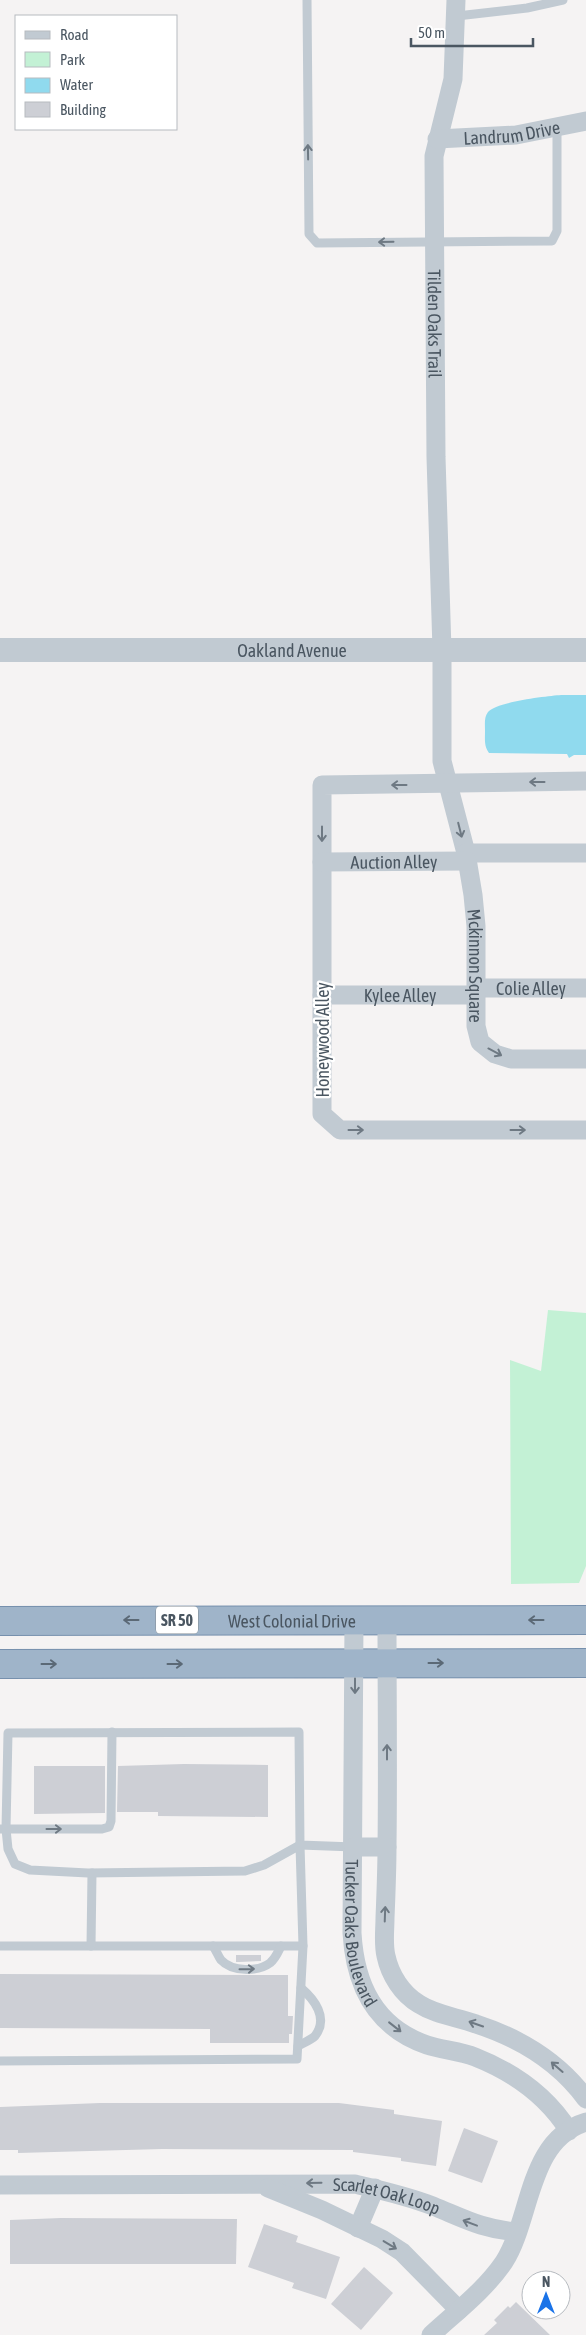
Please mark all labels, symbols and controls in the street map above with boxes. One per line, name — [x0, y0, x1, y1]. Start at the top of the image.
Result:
legend — [15, 15, 178, 130]
scale bar — [411, 15, 534, 47]
text: 50 m — [418, 24, 445, 41]
text: Road — [60, 26, 89, 43]
text: Park — [60, 51, 85, 68]
text: Water — [60, 76, 93, 93]
text: Building — [60, 101, 106, 118]
street label: Landrum Drive — [463, 116, 562, 148]
one-way arrow — [304, 145, 313, 161]
one-way arrow — [378, 238, 394, 247]
street label: Tilden Oaks Trail — [424, 269, 446, 378]
street label: Oakland Avenue — [237, 640, 347, 661]
one-way arrow — [530, 777, 546, 787]
one-way arrow — [392, 780, 408, 790]
one-way arrow — [456, 821, 465, 837]
one-way arrow — [317, 826, 327, 842]
street label: Auction Alley — [351, 851, 437, 872]
street label: Mckinnon Square — [464, 908, 487, 1023]
street label: Colie Alley — [496, 978, 566, 999]
street label: Honeywood Alley — [312, 982, 333, 1098]
street label: Kylee Alley — [364, 985, 436, 1006]
one-way arrow — [487, 1048, 502, 1057]
one-way arrow — [348, 1125, 364, 1135]
one-way arrow — [510, 1125, 526, 1135]
road number: SR 50 — [156, 1606, 198, 1634]
street label: West Colonial Drive — [228, 1610, 356, 1631]
one-way arrow — [123, 1615, 139, 1625]
one-way arrow — [528, 1615, 544, 1625]
one-way arrow — [428, 1658, 444, 1668]
one-way arrow — [40, 1659, 56, 1669]
one-way arrow — [166, 1659, 183, 1669]
one-way arrow — [350, 1678, 360, 1694]
one-way arrow — [382, 1744, 392, 1760]
one-way arrow — [46, 1824, 62, 1834]
street label: Tucker Oaks Boulevard — [341, 1859, 382, 2010]
one-way arrow — [380, 1907, 390, 1923]
one-way arrow — [239, 1964, 255, 1973]
one-way arrow — [469, 2019, 484, 2028]
one-way arrow — [388, 2022, 402, 2032]
one-way arrow — [550, 2062, 563, 2073]
street label: Scarlet Oak Loop — [333, 2173, 443, 2218]
one-way arrow — [306, 2178, 322, 2188]
one-way arrow — [463, 2217, 478, 2227]
one-way arrow — [383, 2240, 397, 2250]
north arrow — [521, 2270, 571, 2320]
text: N — [542, 2274, 550, 2290]

